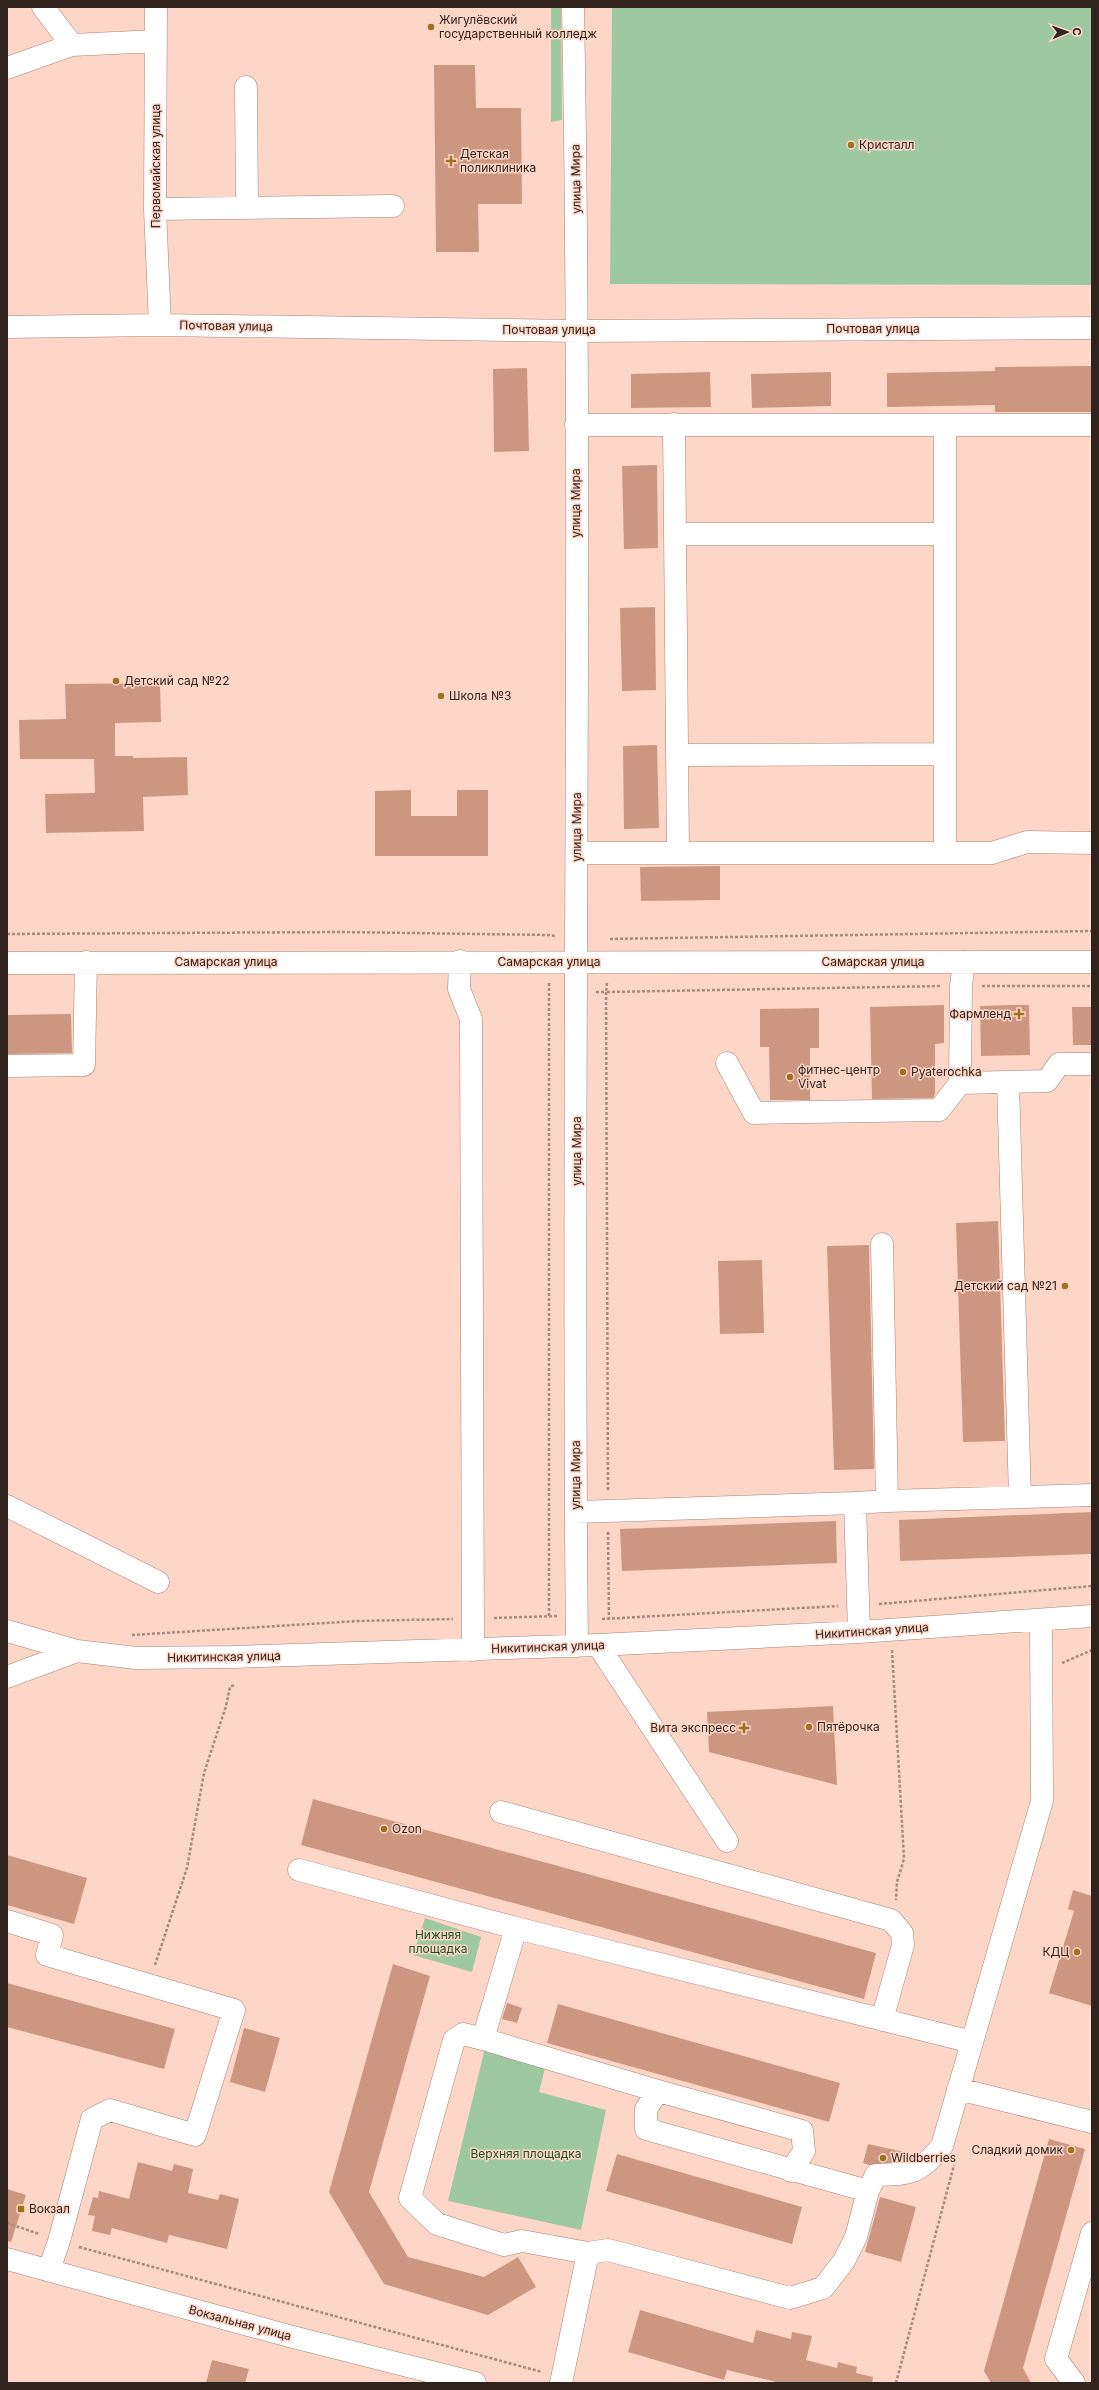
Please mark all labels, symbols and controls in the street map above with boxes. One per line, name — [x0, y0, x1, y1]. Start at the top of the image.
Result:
place label: Жигулёвский государственный колледж — [439, 12, 597, 41]
north arrow — [1047, 12, 1087, 52]
marker: Жигулёвский государственный колледж — [426, 22, 436, 32]
text: С — [1070, 27, 1084, 36]
street label: Первомайская улица — [148, 104, 163, 228]
place label: Кристалл — [859, 137, 915, 152]
marker: Кристалл — [846, 140, 856, 150]
street label: улица Мира — [567, 144, 584, 214]
place label: Детская поликлиника — [460, 146, 536, 175]
marker: Детская поликлиника — [445, 155, 457, 167]
street label: Почтовая улица — [179, 317, 273, 334]
street label: Почтовая улица — [826, 321, 920, 336]
street label: Почтовая улица — [502, 322, 596, 337]
street label: улица Мира — [568, 468, 583, 538]
place label: Детский сад №22 — [124, 673, 230, 688]
marker: Детский сад №22 — [111, 676, 121, 686]
place label: Школа №3 — [449, 688, 511, 703]
marker: Школа №3 — [436, 691, 446, 701]
street label: улица Мира — [569, 792, 584, 862]
street label: Самарская улица — [174, 954, 278, 969]
street label: Самарская улица — [497, 954, 601, 969]
street label: Самарская улица — [821, 954, 925, 969]
place label: Фармленд — [949, 1006, 1011, 1021]
marker: Фармленд — [1014, 1009, 1024, 1019]
place label: фитнес-центр Vivat — [798, 1062, 880, 1091]
place label: Pyaterochka — [911, 1064, 982, 1079]
marker: Pyaterochka — [898, 1067, 908, 1077]
marker: фитнес-центр Vivat — [785, 1072, 795, 1082]
street label: улица Мира — [569, 1116, 584, 1186]
place label: Детский сад №21 — [954, 1278, 1057, 1293]
marker: Детский сад №21 — [1060, 1281, 1070, 1291]
street label: улица Мира — [568, 1440, 583, 1510]
street label: Никитинская улица — [815, 1619, 929, 1642]
street label: Никитинская улица — [491, 1637, 605, 1656]
street label: Никитинская улица — [167, 1648, 281, 1665]
place label: Пятёрочка — [817, 1719, 880, 1734]
place label: Вита экспресс — [650, 1720, 736, 1735]
marker: Пятёрочка — [804, 1722, 814, 1732]
marker: Вита экспресс — [739, 1723, 749, 1733]
place label: Ozon — [392, 1821, 422, 1836]
marker: Ozon — [379, 1824, 389, 1834]
park label: Нижняя площадка — [409, 1927, 467, 1956]
place label: КДЦ — [1042, 1944, 1069, 1959]
marker: КДЦ — [1072, 1947, 1082, 1957]
place label: Сладкий домик — [971, 2142, 1063, 2157]
marker: Сладкий домик — [1066, 2145, 1076, 2155]
park label: Верхняя площадка — [470, 2146, 582, 2161]
place label: Wildberries — [891, 2150, 956, 2165]
marker: Wildberries — [878, 2153, 888, 2163]
place label: Вокзал — [29, 2201, 70, 2216]
marker: Вокзал — [16, 2204, 26, 2214]
street label: Вокзальная улица — [187, 2302, 293, 2343]

